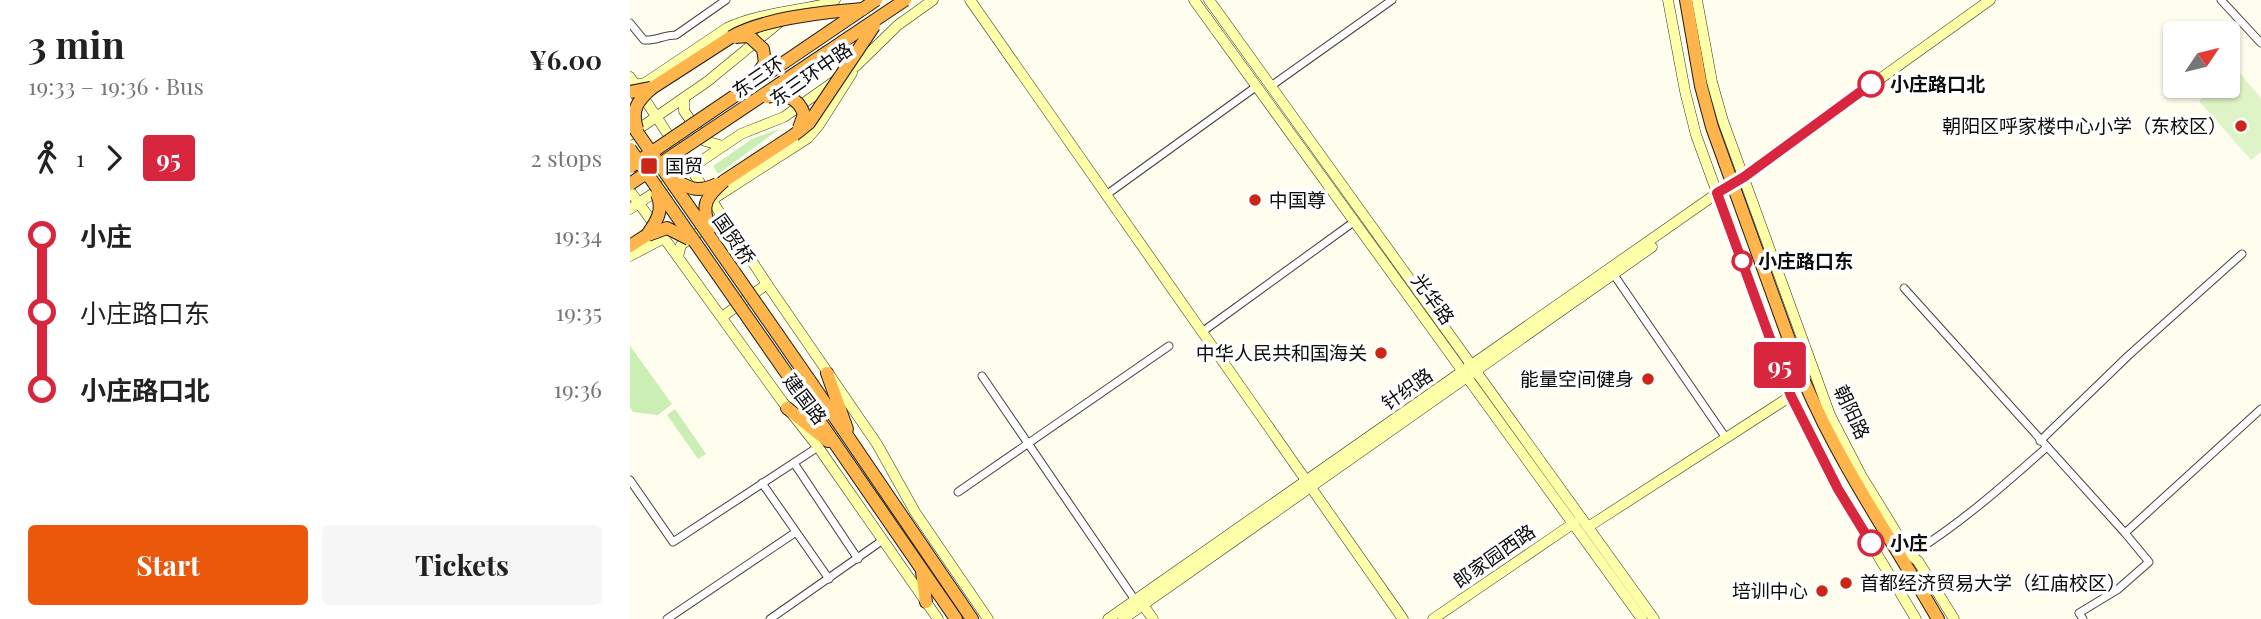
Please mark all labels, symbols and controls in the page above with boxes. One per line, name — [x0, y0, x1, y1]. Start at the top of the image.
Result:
text: 3 min — [28, 18, 125, 69]
north arrow — [2163, 21, 2240, 98]
map controls — [2163, 21, 2240, 98]
street label: 东三环中路 — [764, 35, 857, 111]
text: ¥6.00 — [529, 42, 602, 77]
street label: 东三环 — [727, 49, 788, 103]
text: 19:33 – 19:36 · Bus — [28, 70, 204, 101]
place label: 小庄路口北 — [1890, 70, 1985, 96]
marker: 小庄路口北 — [1858, 71, 1884, 97]
place label: 朝阳区呼家楼中心小学（东校区） — [1942, 112, 2227, 138]
marker: 朝阳区呼家楼中心小学（东校区） — [2233, 118, 2249, 134]
icon: walk — [28, 139, 66, 177]
icon: forward — [95, 139, 133, 177]
text: 1 — [76, 142, 85, 173]
text: 95 — [157, 142, 181, 174]
text: 2 stops — [531, 142, 602, 173]
place label: 国贸 — [665, 152, 703, 178]
marker: 国贸 — [639, 156, 659, 176]
place label: 中国尊 — [1269, 186, 1326, 212]
marker: 中国尊 — [1247, 192, 1263, 208]
street label: 国贸桥 — [708, 208, 762, 269]
text: 小庄 — [80, 218, 132, 253]
text: 19:34 — [554, 219, 602, 250]
place label: 小庄路口东 — [1758, 247, 1853, 273]
marker: 小庄路口东 — [1732, 251, 1752, 271]
street label: 光华路 — [1407, 268, 1461, 329]
text: 小庄路口东 — [80, 295, 210, 330]
text: 19:35 — [556, 296, 602, 327]
place label: 中华人民共和国海关 — [1196, 339, 1367, 365]
line badge: 95 — [1748, 342, 1812, 388]
marker: 中华人民共和国海关 — [1373, 345, 1389, 361]
text: 95 — [1768, 349, 1792, 381]
street label: 针织路 — [1376, 361, 1437, 415]
place label: 能量空间健身 — [1520, 365, 1634, 391]
street label: 建国路 — [778, 368, 833, 429]
marker: 能量空间健身 — [1640, 371, 1656, 387]
text: 小庄路口北 — [80, 372, 210, 407]
text: 19:36 — [553, 373, 602, 404]
street label: 朝阳路 — [1829, 380, 1877, 443]
street label: 郎家园西路 — [1447, 517, 1540, 593]
button: Start — [28, 525, 308, 605]
button: Tickets — [322, 525, 602, 605]
place label: 小庄 — [1890, 529, 1928, 555]
marker: 小庄 — [1858, 530, 1884, 556]
place label: 首都经济贸易大学（红庙校区） — [1860, 569, 2126, 595]
marker: 首都经济贸易大学（红庙校区） — [1838, 575, 1854, 591]
place label: 培训中心 — [1732, 577, 1808, 603]
marker: 培训中心 — [1814, 583, 1830, 599]

